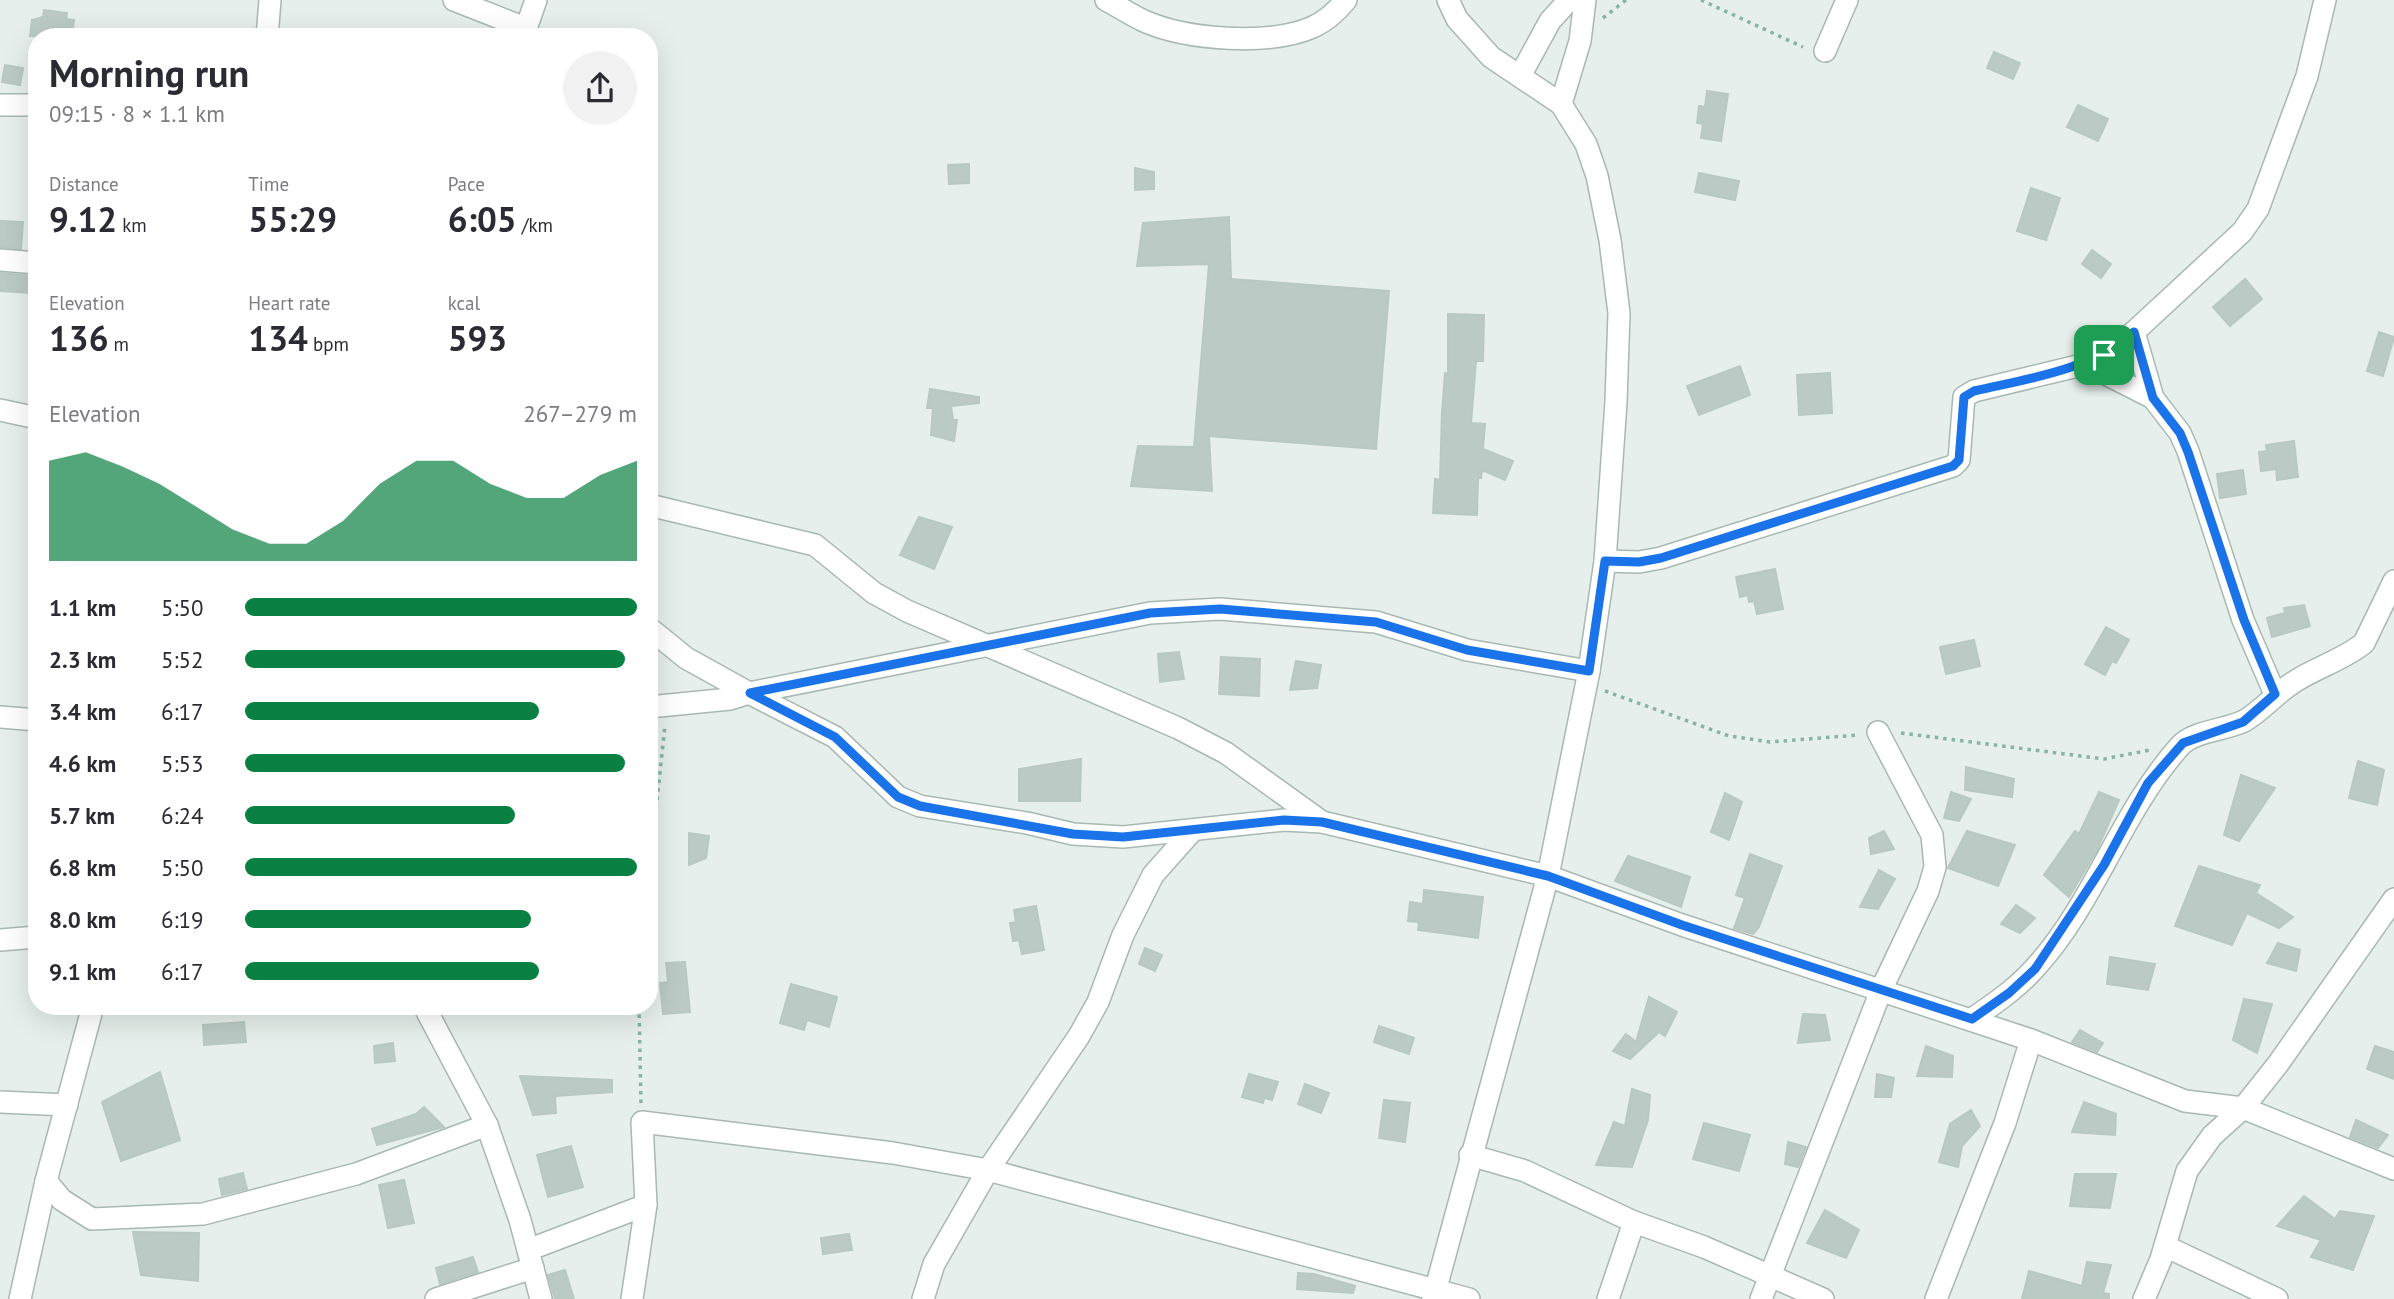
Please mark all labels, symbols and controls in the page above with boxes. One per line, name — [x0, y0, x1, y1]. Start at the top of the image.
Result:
text: Morning run — [49, 48, 249, 97]
button: share — [563, 51, 637, 125]
text: 09:15 · 8 × 1.1 km — [49, 99, 225, 128]
text: Distance — [49, 172, 119, 196]
text: Time — [248, 172, 289, 196]
text: Pace — [448, 172, 485, 196]
text: 9.12 — [49, 196, 117, 242]
text: 55:29 — [248, 196, 337, 242]
text: 6:05 — [448, 196, 517, 242]
text: km — [117, 213, 147, 237]
text: /km — [517, 213, 553, 237]
text: Elevation — [49, 291, 125, 315]
text: Heart rate — [248, 291, 330, 315]
text: kcal — [448, 291, 480, 315]
text: 136 — [49, 315, 109, 361]
text: 134 — [248, 315, 308, 361]
text: 593 — [448, 315, 507, 361]
pin — [2074, 325, 2134, 385]
text: m — [109, 332, 129, 356]
text: bpm — [308, 332, 349, 356]
icon: arrive — [2085, 336, 2123, 374]
text: Elevation — [49, 399, 141, 428]
text: 267–279 m — [523, 399, 637, 428]
text: 1.1 km — [49, 593, 116, 622]
text: 5:50 — [161, 593, 204, 622]
text: 2.3 km — [49, 645, 116, 674]
text: 5:52 — [161, 645, 204, 674]
text: 3.4 km — [49, 697, 116, 726]
text: 6:17 — [161, 697, 204, 726]
text: 4.6 km — [49, 749, 116, 778]
text: 5:53 — [161, 749, 204, 778]
text: 5.7 km — [49, 801, 115, 830]
text: 6:24 — [161, 801, 204, 830]
text: 6.8 km — [49, 853, 116, 882]
text: 5:50 — [161, 853, 204, 882]
text: 8.0 km — [49, 905, 116, 934]
text: 6:19 — [161, 905, 204, 934]
text: 9.1 km — [49, 957, 116, 986]
text: 6:17 — [161, 957, 204, 986]

